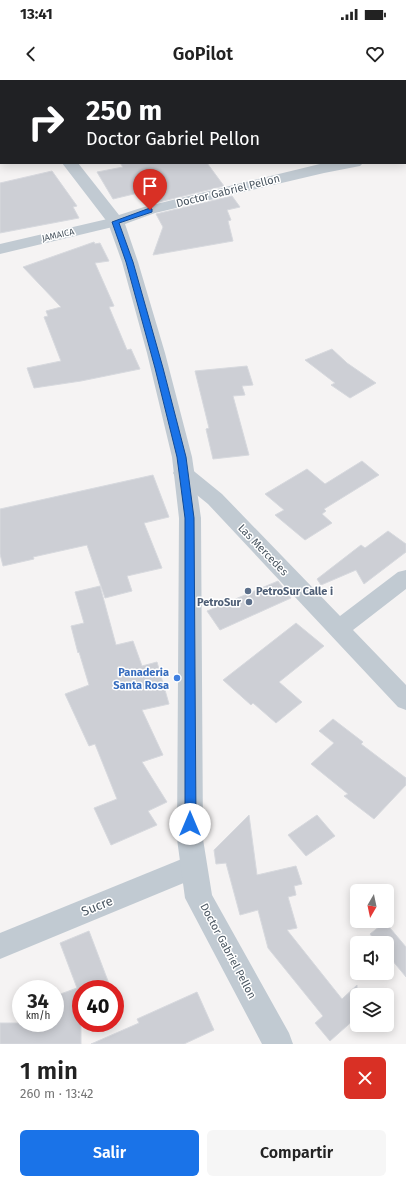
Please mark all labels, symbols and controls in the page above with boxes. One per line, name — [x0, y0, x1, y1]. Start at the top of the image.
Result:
text: 13:41 — [20, 5, 53, 23]
icon: back — [20, 43, 42, 65]
text: GoPilot — [173, 43, 233, 65]
icon: heart — [364, 43, 386, 65]
text: 250 m — [86, 94, 162, 127]
icon: right — [20, 96, 72, 148]
text: Doctor Gabriel Pellon — [86, 128, 260, 150]
pin — [133, 169, 167, 210]
street label: Doctor Gabriel Pellon — [175, 172, 281, 210]
icon: arrive — [139, 175, 161, 197]
street label: JAMAICA — [41, 226, 76, 244]
street label: Las Mercedes — [235, 522, 291, 578]
place label: PetroSur Calle i — [256, 585, 333, 598]
marker: PetroSur Calle i — [243, 586, 253, 596]
place label: PetroSur — [197, 596, 242, 609]
marker: PetroSur — [244, 597, 254, 607]
place label: Panaderia Santa Rosa — [113, 666, 169, 692]
marker: Panaderia Santa Rosa — [172, 673, 182, 683]
position arrow — [169, 803, 211, 845]
north arrow — [350, 884, 394, 928]
map controls — [350, 884, 394, 1032]
street label: Sucre — [79, 893, 115, 919]
street label: Doctor Gabriel Pellon — [197, 901, 259, 1001]
button: sound — [350, 936, 394, 980]
speed limit sign: 40 — [72, 980, 124, 1032]
button: layers — [350, 988, 394, 1032]
text: 34 — [27, 989, 49, 1013]
text: km/h — [26, 1010, 50, 1022]
text: 1 min — [20, 1057, 78, 1085]
button: close — [344, 1057, 386, 1099]
text: 260 m · 13:42 — [20, 1086, 93, 1101]
button: Salir — [20, 1130, 199, 1176]
button: Compartir — [207, 1130, 386, 1176]

